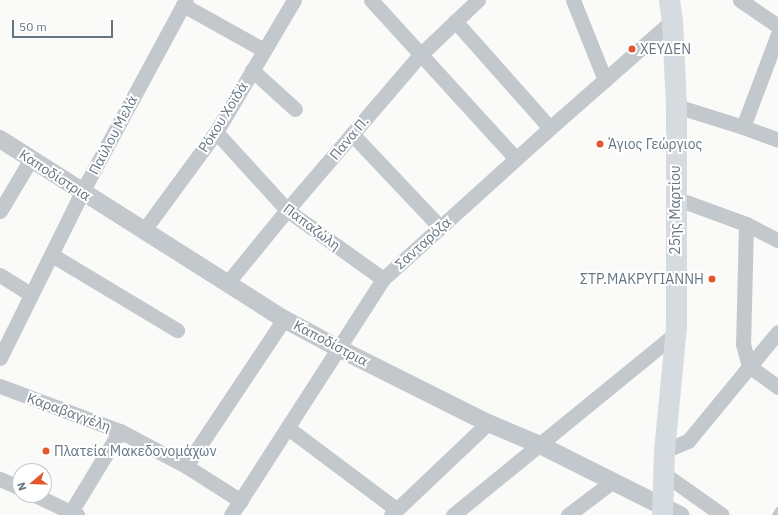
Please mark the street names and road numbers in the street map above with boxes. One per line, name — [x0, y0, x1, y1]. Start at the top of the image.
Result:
street label: Ρόκου Χοϊδά — [195, 79, 251, 155]
street label: Παύλου Μελά — [85, 93, 141, 177]
street label: Πανα Π. — [326, 113, 372, 163]
street label: Καποδίστρια — [16, 146, 94, 204]
street label: 25ης Μαρτίου — [667, 165, 683, 255]
street label: Παπαζώλη — [280, 200, 344, 254]
street label: Σανταρόζα — [392, 214, 454, 272]
street label: Καποδίστρια — [291, 316, 371, 370]
street label: Καραβαγγέλη — [25, 389, 113, 435]

